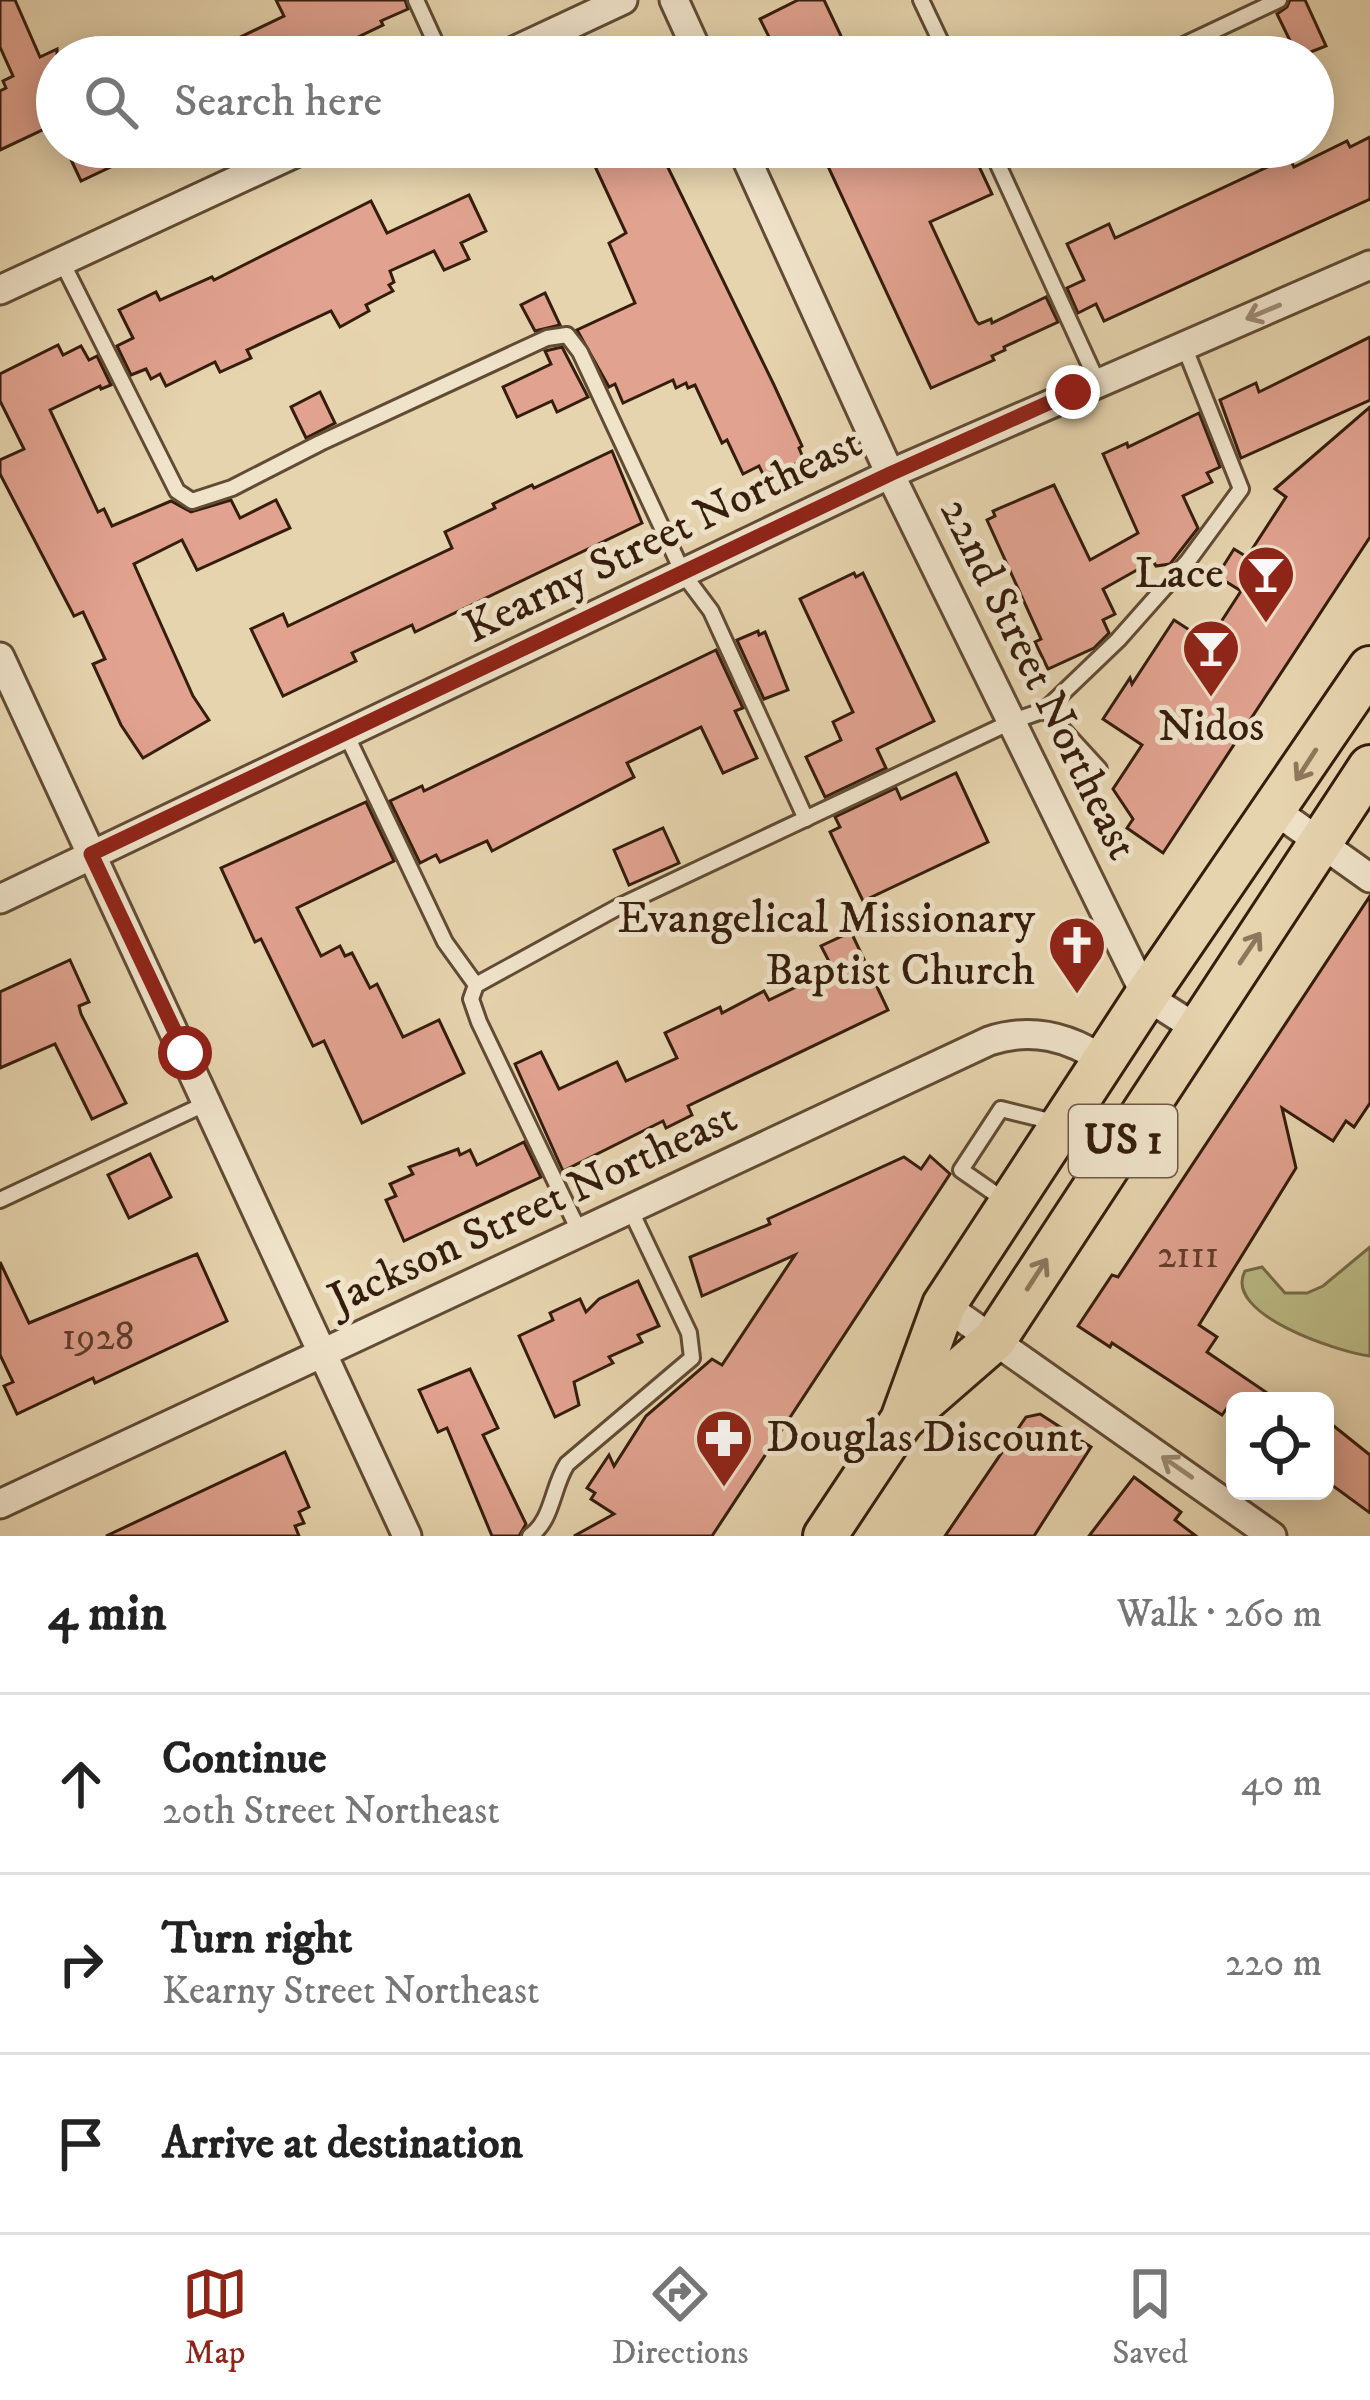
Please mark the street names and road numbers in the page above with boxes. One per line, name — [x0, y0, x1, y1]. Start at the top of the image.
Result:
street label: Kearny Street Northeast — [455, 415, 871, 657]
street label: 22nd Street Northeast — [926, 489, 1150, 869]
street label: Jackson Street Northeast — [317, 1090, 746, 1330]
road number: US 1 — [1069, 1105, 1177, 1177]

